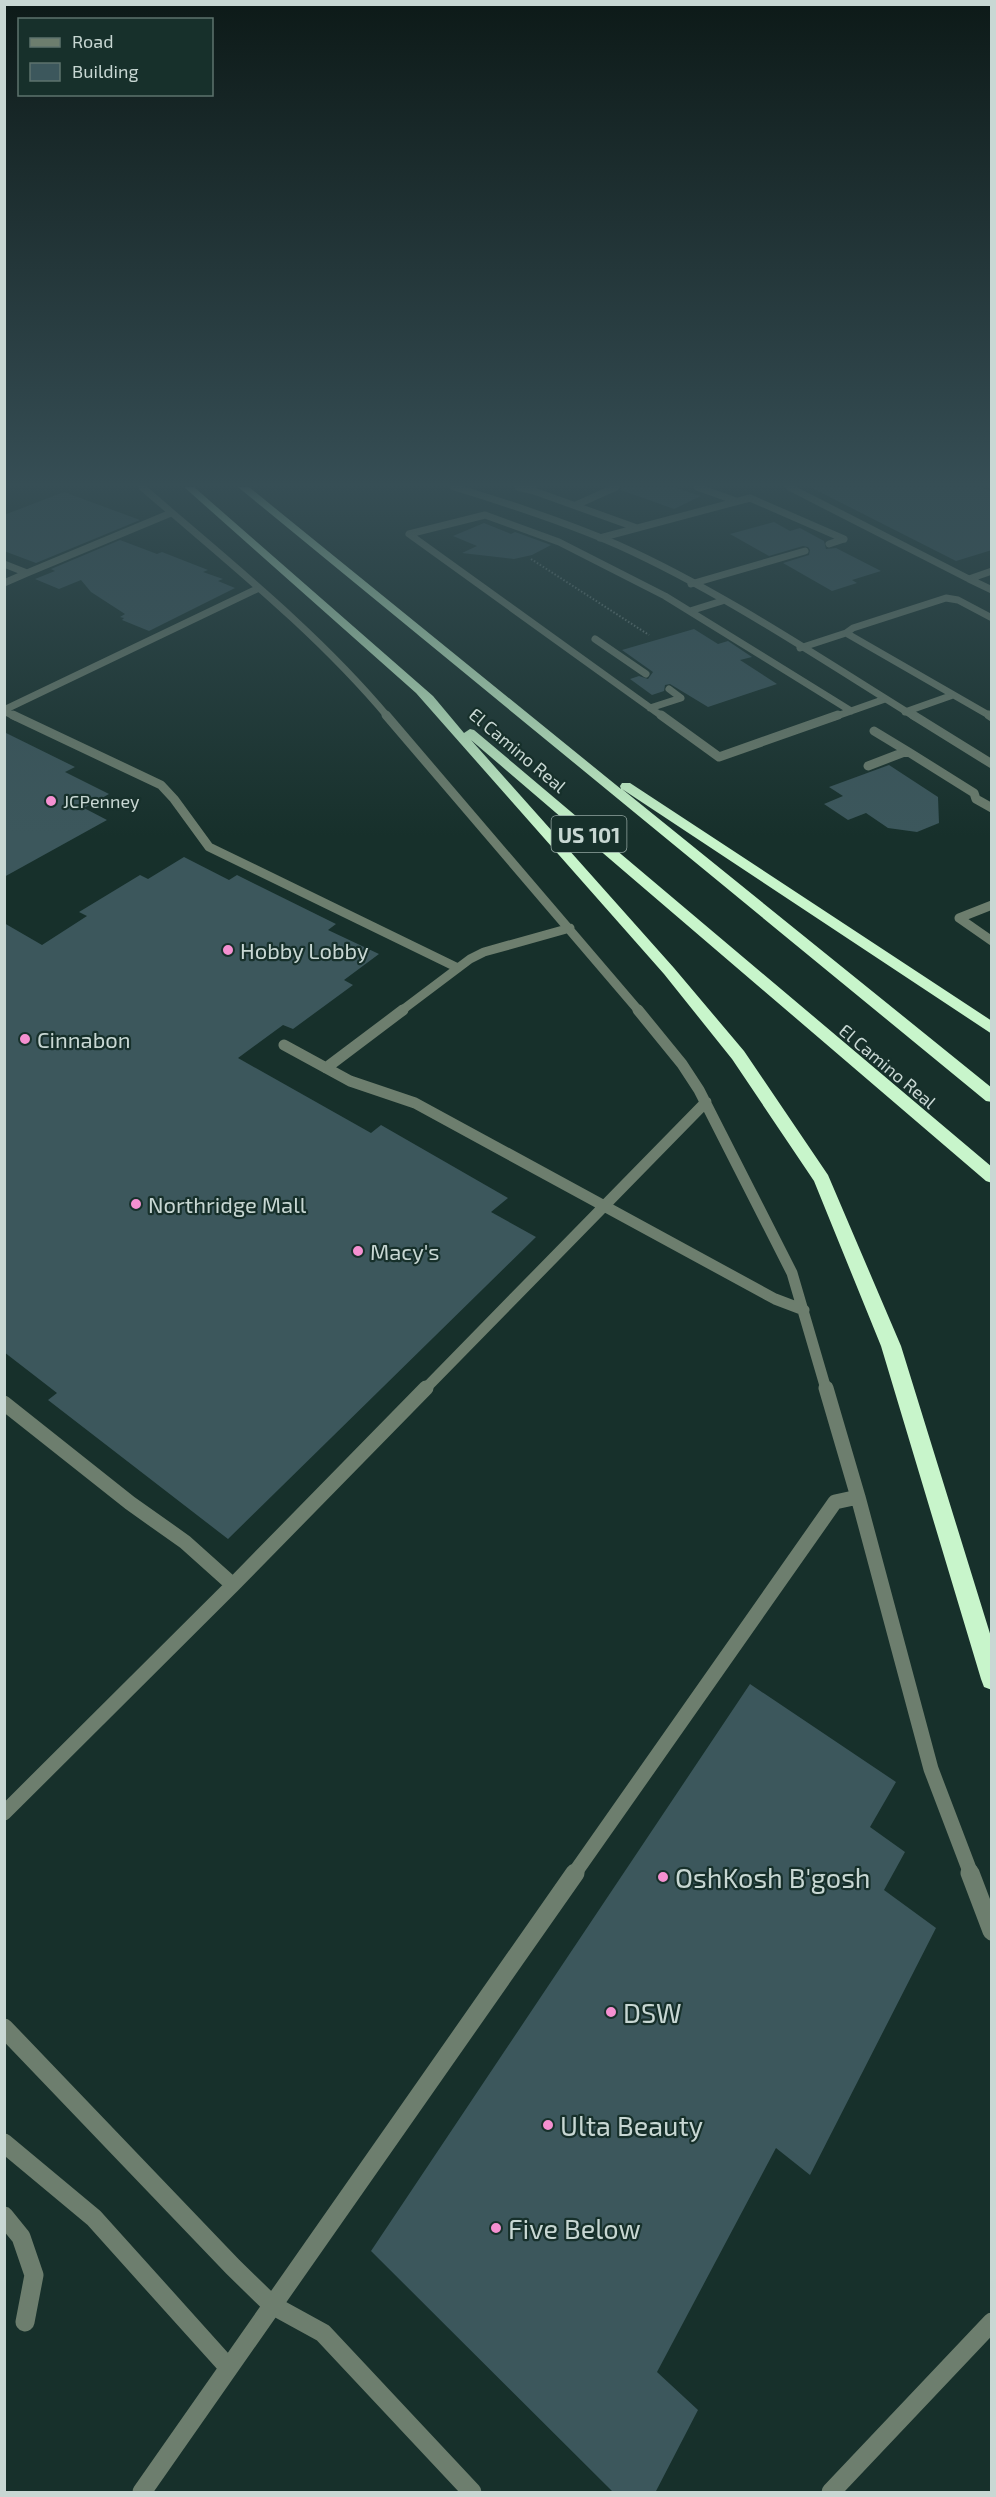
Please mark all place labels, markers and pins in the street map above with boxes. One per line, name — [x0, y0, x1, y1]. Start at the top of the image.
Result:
place label: JCPenney — [63, 790, 140, 812]
marker: JCPenney — [44, 794, 58, 808]
place label: Hobby Lobby — [240, 937, 369, 963]
marker: Hobby Lobby — [221, 943, 235, 957]
place label: Cinnabon — [37, 1026, 130, 1052]
marker: Cinnabon — [18, 1032, 32, 1046]
place label: Northridge Mall — [148, 1191, 307, 1217]
marker: Northridge Mall — [129, 1197, 143, 1211]
place label: Macy's — [370, 1238, 440, 1264]
marker: Macy's — [351, 1244, 365, 1258]
place label: OshKosh B'gosh — [675, 1861, 871, 1894]
marker: OshKosh B'gosh — [656, 1870, 670, 1884]
place label: DSW — [623, 1996, 682, 2028]
marker: DSW — [604, 2005, 618, 2019]
place label: Ulta Beauty — [560, 2109, 703, 2142]
marker: Ulta Beauty — [541, 2118, 555, 2132]
place label: Five Below — [508, 2212, 641, 2244]
marker: Five Below — [489, 2221, 503, 2235]

